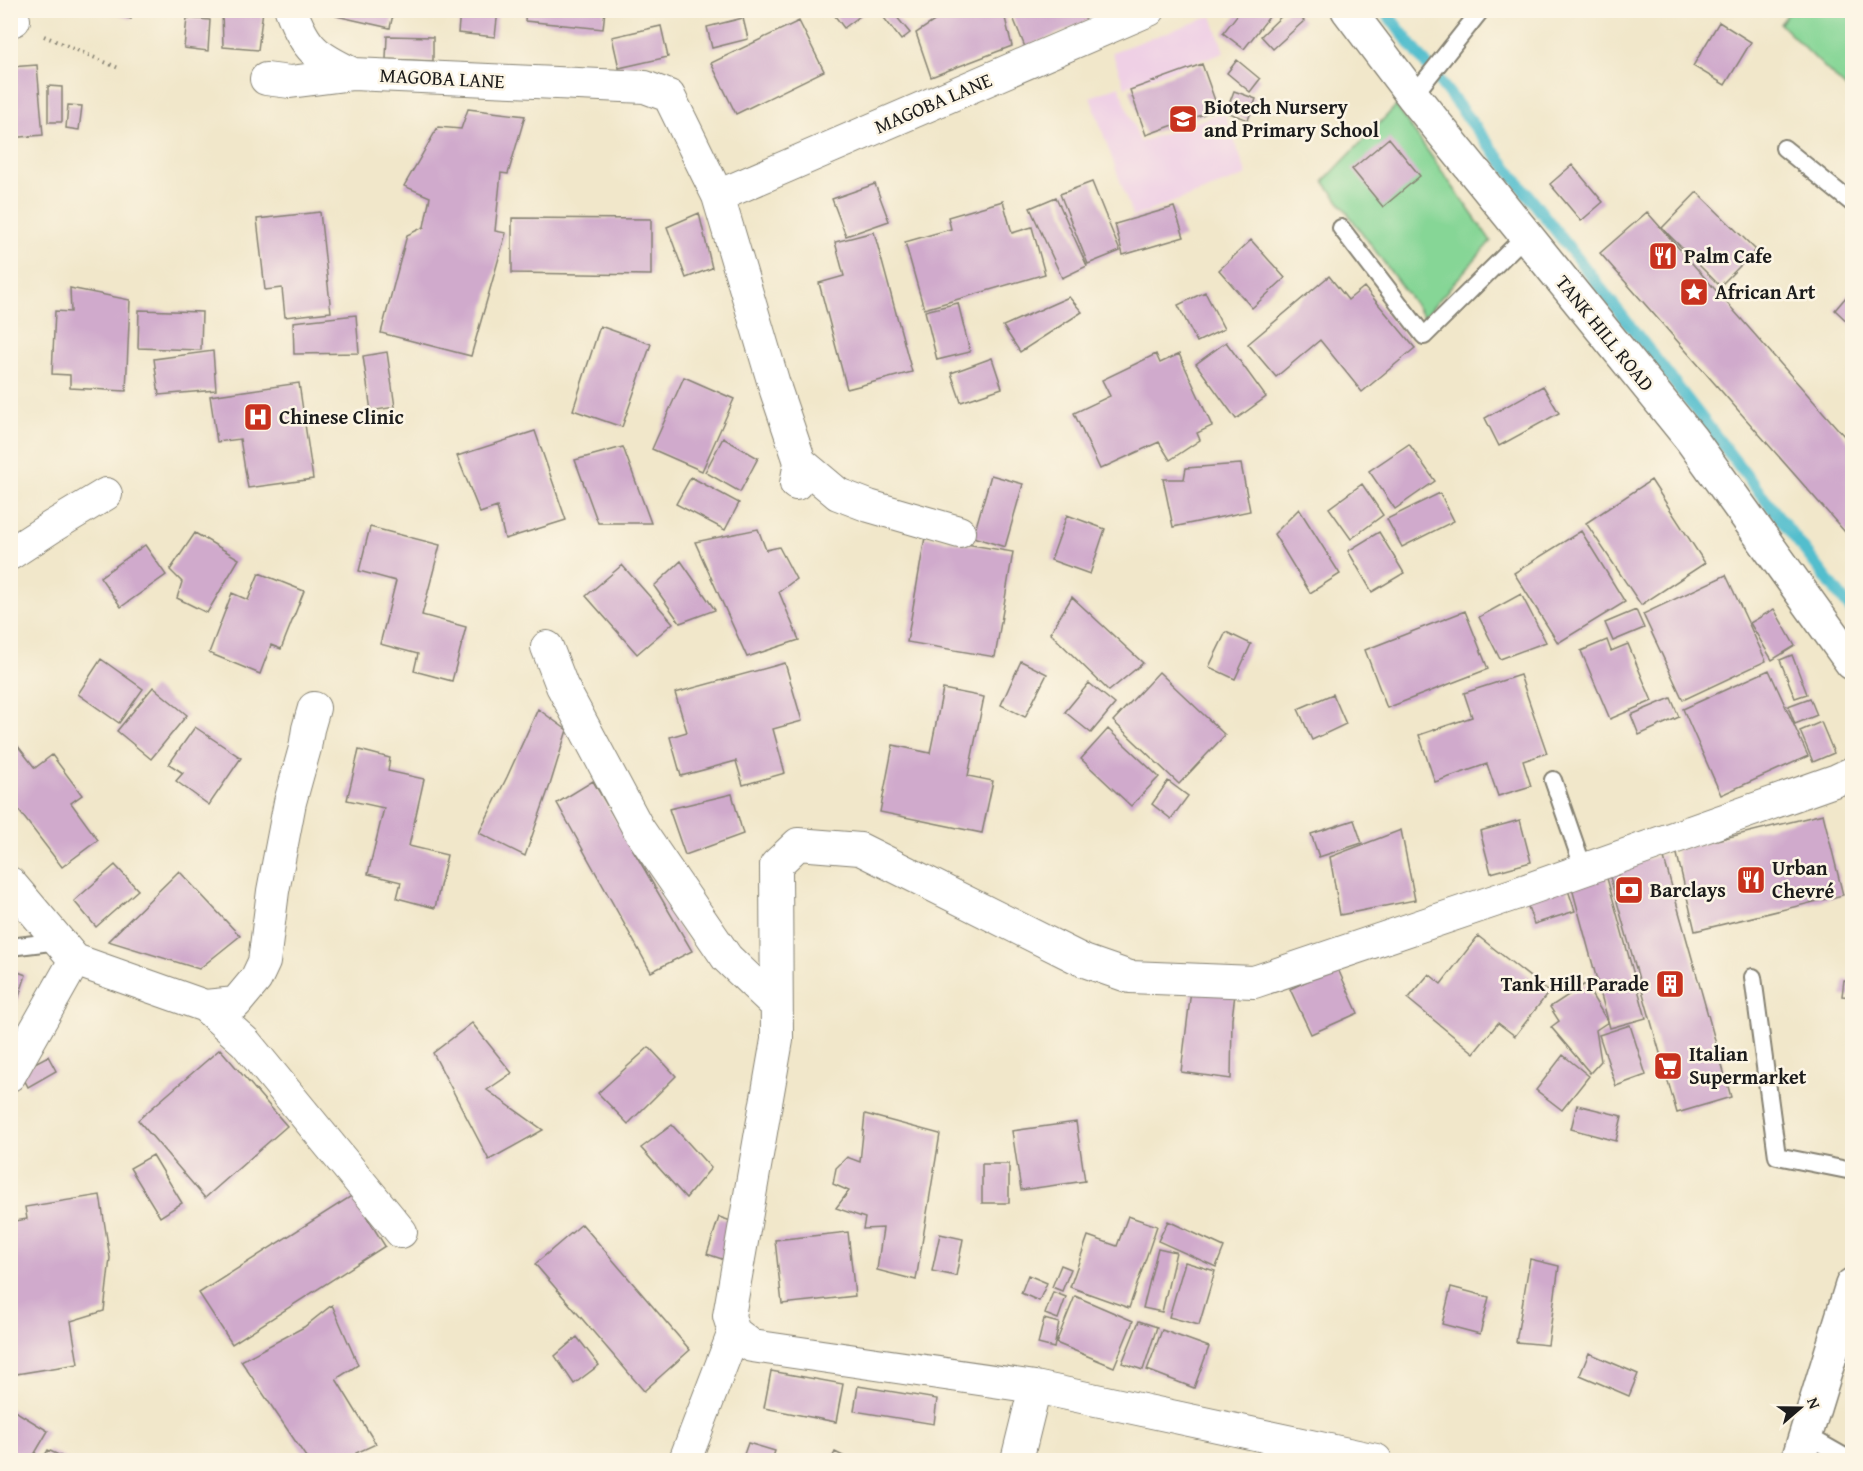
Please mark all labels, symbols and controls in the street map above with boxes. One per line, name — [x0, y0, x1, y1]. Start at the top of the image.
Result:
street label: MAGOBA LANE — [379, 60, 505, 95]
street label: MAGOBA LANE — [870, 65, 996, 140]
place label: Biotech Nursery and Primary School — [1204, 92, 1379, 144]
school or university icon: Biotech Nursery and Primary School — [1167, 103, 1199, 135]
restaurant icon: Palm Cafe — [1647, 240, 1679, 272]
place label: Palm Cafe — [1684, 241, 1772, 270]
street label: TANK HILL ROAD — [1549, 268, 1661, 397]
place icon: African Art — [1678, 276, 1710, 308]
place label: African Art — [1715, 277, 1816, 306]
hospital icon: Chinese Clinic — [242, 401, 274, 433]
place label: Chinese Clinic — [279, 402, 404, 431]
place label: Urban Chevré — [1772, 853, 1834, 905]
restaurant icon: Urban Chevré — [1735, 864, 1767, 896]
bank icon: Barclays — [1613, 874, 1645, 906]
place label: Barclays — [1650, 875, 1726, 904]
building icon: Tank Hill Parade — [1654, 968, 1686, 1000]
place label: Tank Hill Parade — [1501, 969, 1649, 998]
place label: Italian Supermarket — [1689, 1039, 1807, 1091]
supermarket icon: Italian Supermarket — [1652, 1050, 1684, 1082]
north arrow — [1770, 1378, 1830, 1438]
text: N — [1801, 1394, 1827, 1412]

